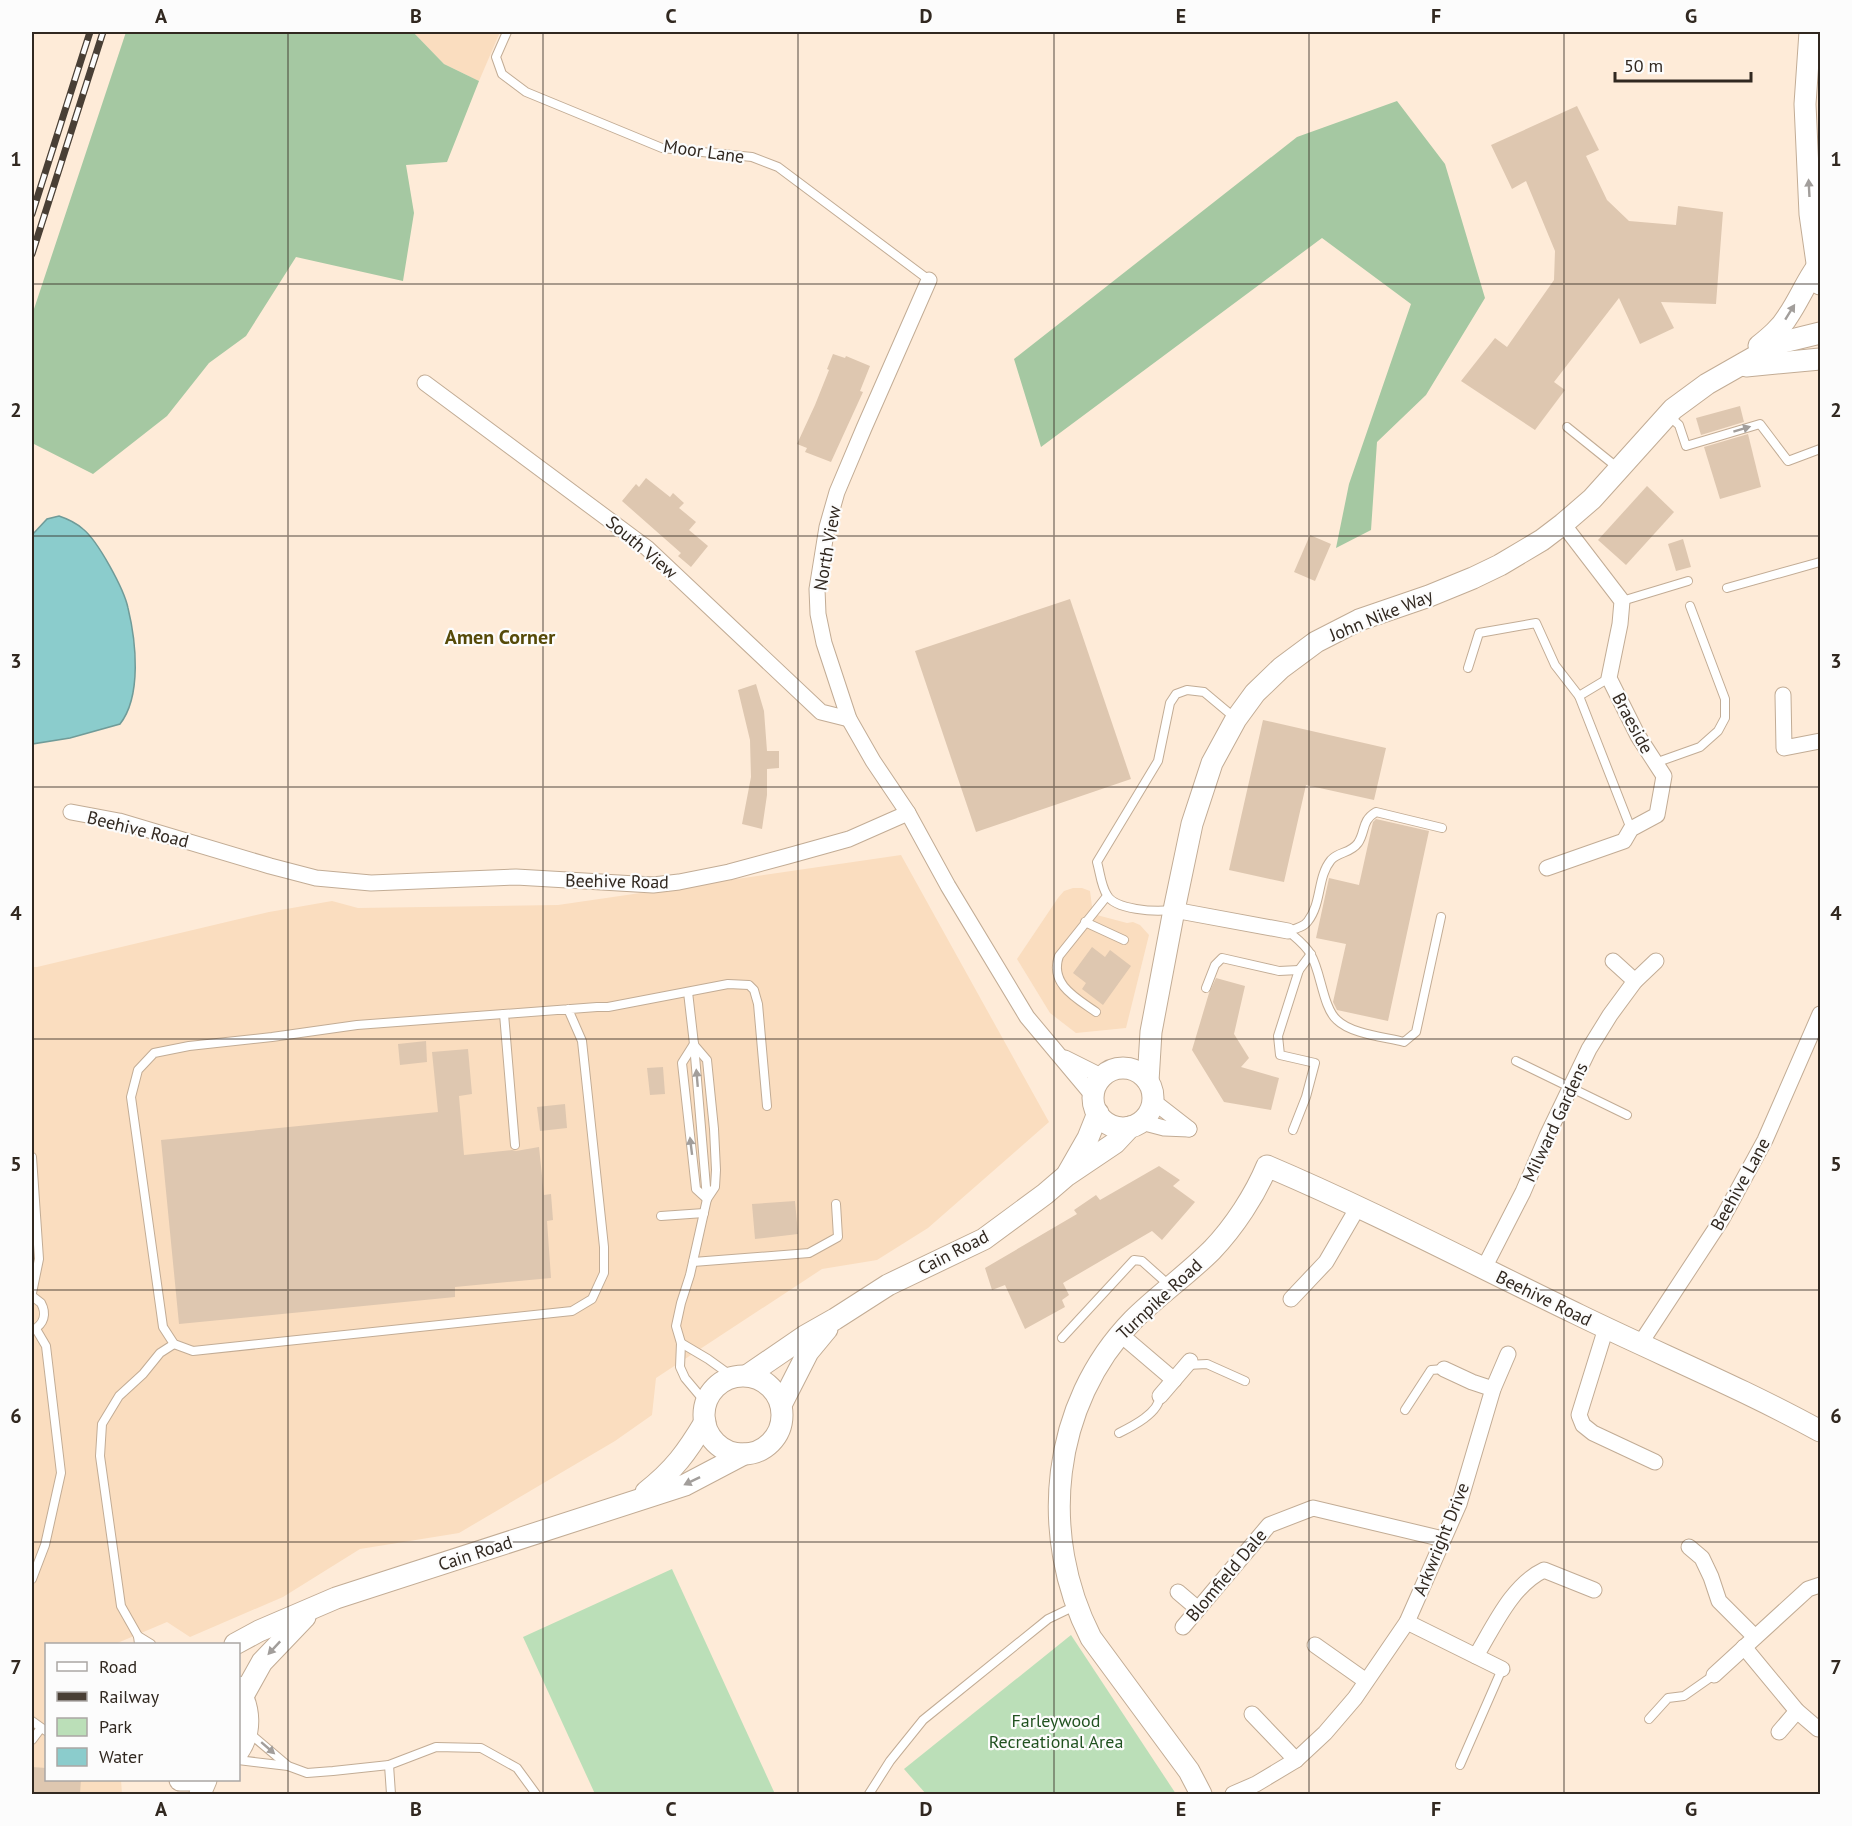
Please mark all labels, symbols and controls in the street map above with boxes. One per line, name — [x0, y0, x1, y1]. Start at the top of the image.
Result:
text: A — [155, 3, 168, 29]
text: B — [410, 3, 422, 29]
text: C — [665, 3, 677, 29]
text: D — [920, 3, 933, 29]
text: E — [1176, 3, 1186, 29]
text: F — [1431, 3, 1441, 29]
text: G — [1685, 3, 1697, 29]
scale bar — [1615, 45, 1752, 83]
text: 50 m — [1624, 54, 1663, 77]
street label: Moor Lane — [662, 134, 746, 168]
text: 1 — [10, 146, 22, 172]
text: 1 — [1830, 146, 1842, 172]
one-way arrow — [1805, 179, 1814, 198]
one-way arrow — [1784, 304, 1795, 321]
text: 2 — [10, 397, 22, 423]
text: 2 — [1830, 397, 1842, 423]
one-way arrow — [1733, 424, 1751, 433]
street label: North View — [808, 503, 846, 592]
street label: South View — [602, 510, 683, 584]
street label: John Nike Way — [1325, 584, 1437, 647]
district label: Amen Corner — [445, 624, 555, 650]
text: 3 — [10, 648, 22, 674]
text: 3 — [1830, 648, 1842, 674]
street label: Braeside — [1607, 688, 1659, 758]
street label: Beehive Road — [85, 805, 191, 853]
street label: Beehive Road — [565, 869, 669, 893]
text: 4 — [10, 900, 22, 926]
text: 4 — [1830, 900, 1842, 926]
street label: Milward Gardens — [1517, 1058, 1593, 1186]
one-way arrow — [692, 1069, 702, 1088]
street label: Beehive Lane — [1705, 1134, 1775, 1234]
one-way arrow — [687, 1136, 696, 1155]
text: 5 — [10, 1151, 22, 1177]
text: 5 — [1830, 1151, 1842, 1177]
street label: Cain Road — [914, 1224, 992, 1280]
street label: Turnpike Road — [1111, 1253, 1207, 1345]
street label: Beehive Road — [1492, 1265, 1596, 1331]
text: 6 — [10, 1403, 22, 1429]
text: 6 — [1830, 1403, 1842, 1429]
one-way arrow — [684, 1476, 701, 1485]
street label: Arkwright Drive — [1408, 1479, 1474, 1599]
street label: Blomfield Dale — [1181, 1524, 1271, 1626]
street label: Cain Road — [435, 1530, 515, 1576]
one-way arrow — [268, 1640, 281, 1655]
legend — [45, 1643, 240, 1781]
text: 7 — [10, 1654, 22, 1680]
text: 7 — [1830, 1654, 1842, 1680]
text: Road — [99, 1655, 137, 1678]
text: Railway — [99, 1685, 160, 1708]
park label: Farleywood Recreational Area — [989, 1709, 1123, 1753]
text: Park — [99, 1715, 132, 1738]
one-way arrow — [260, 1741, 275, 1754]
text: Water — [99, 1745, 143, 1768]
text: A — [155, 1796, 168, 1822]
text: B — [410, 1796, 422, 1822]
text: C — [665, 1796, 677, 1822]
text: D — [920, 1796, 933, 1822]
text: E — [1176, 1796, 1186, 1822]
text: F — [1431, 1796, 1441, 1822]
text: G — [1685, 1796, 1697, 1822]

